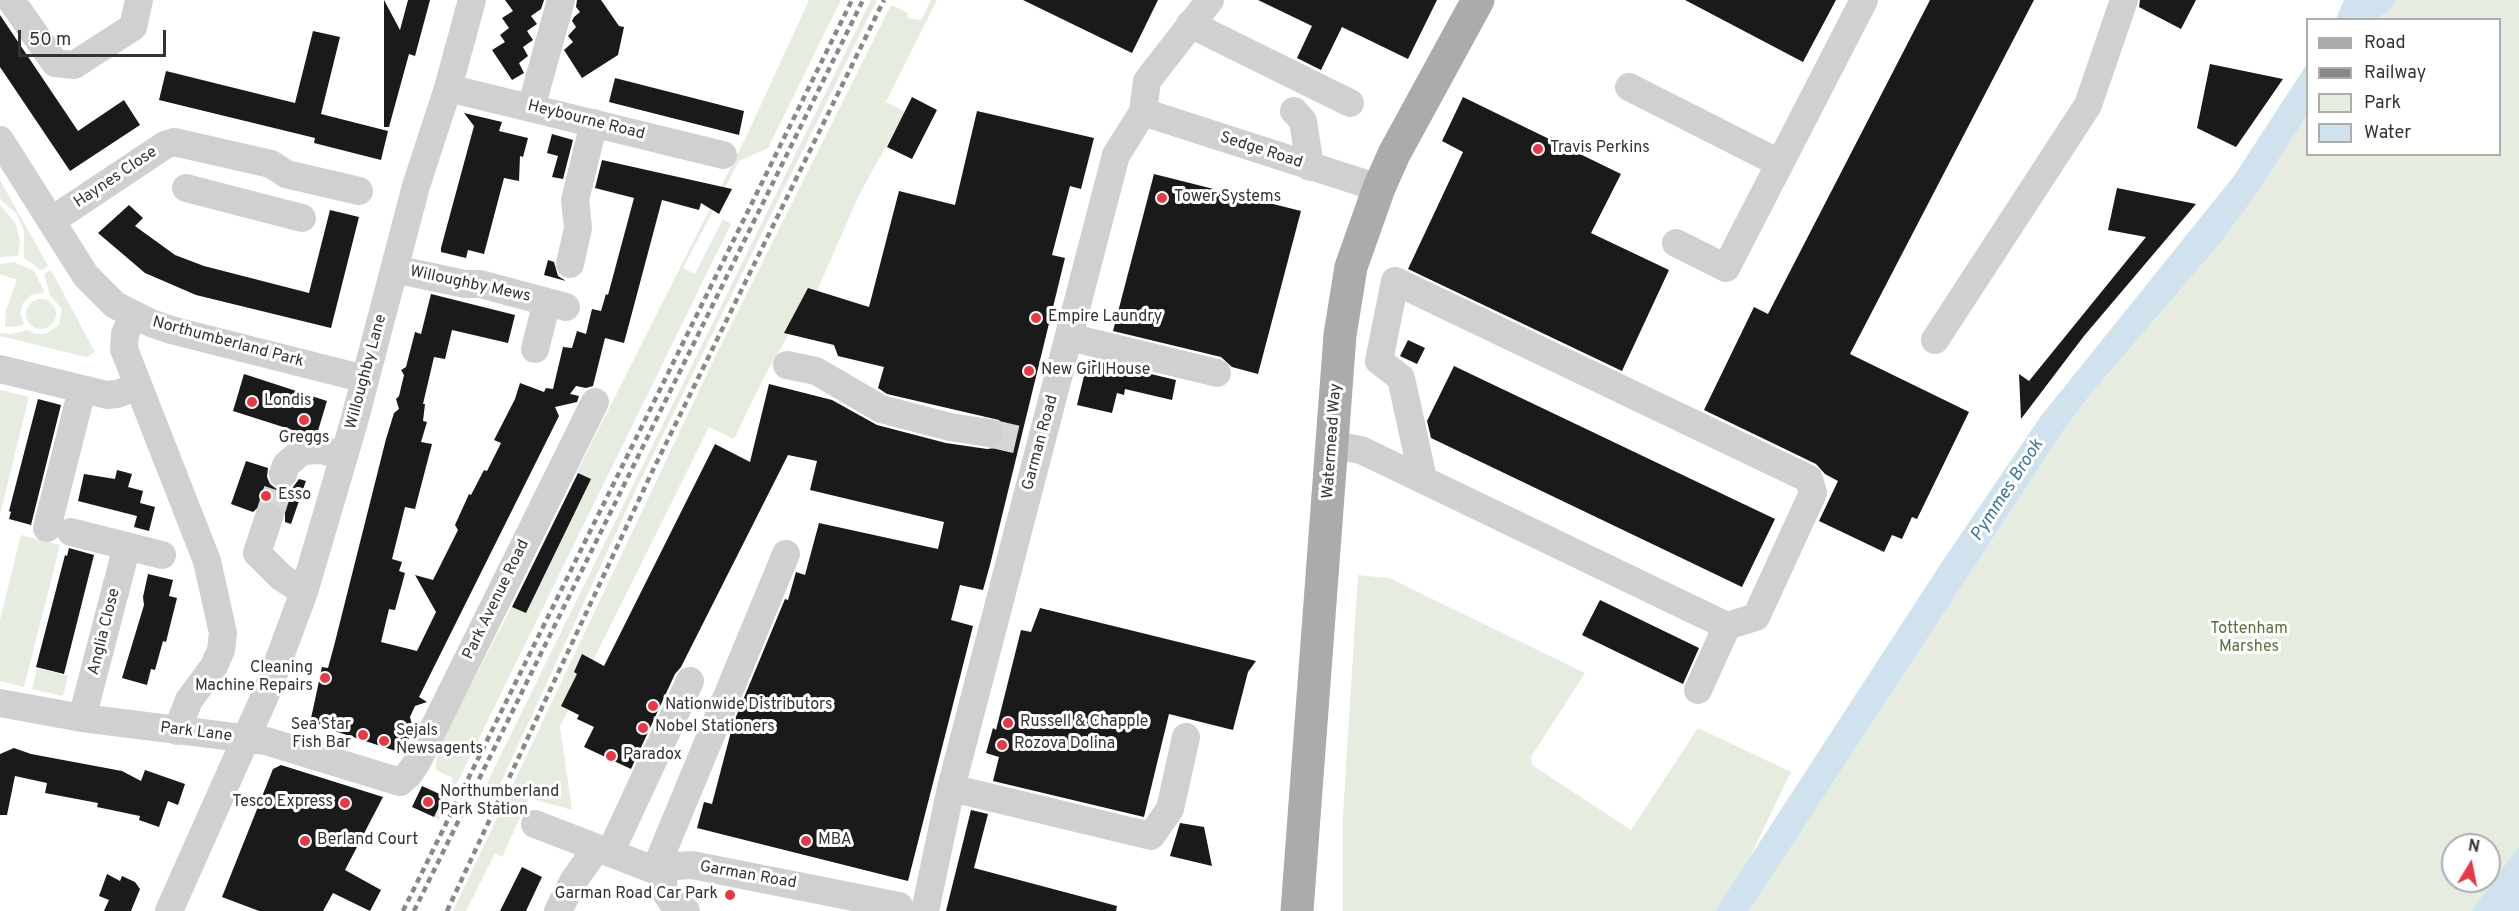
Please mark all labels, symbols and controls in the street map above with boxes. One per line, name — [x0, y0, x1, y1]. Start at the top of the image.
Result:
scale bar — [21, 18, 170, 56]
legend — [2306, 18, 2501, 156]
text: 50 m — [29, 29, 71, 52]
text: Road — [2364, 32, 2406, 55]
text: Railway — [2364, 62, 2426, 85]
text: Park — [2364, 92, 2401, 115]
street label: Heybourne Road — [525, 97, 647, 145]
text: Water — [2364, 122, 2411, 145]
street label: Sedge Road — [1217, 129, 1305, 173]
place label: Travis Perkins — [1550, 139, 1650, 159]
marker: Travis Perkins — [1531, 142, 1545, 156]
street label: Haynes Close — [71, 143, 161, 213]
place label: Tower Systems — [1174, 188, 1281, 208]
marker: Tower Systems — [1155, 191, 1169, 205]
street label: Willoughby Mews — [408, 263, 532, 307]
place label: Empire Laundry — [1048, 308, 1162, 328]
marker: Empire Laundry — [1029, 311, 1043, 325]
street label: Willoughby Lane — [342, 312, 392, 432]
street label: Northumberland Park — [150, 314, 306, 372]
place label: New Girl House — [1041, 361, 1150, 381]
marker: New Girl House — [1022, 364, 1036, 378]
street label: Watermead Way — [1319, 383, 1347, 499]
place label: Londis — [264, 392, 312, 412]
street label: Garman Road — [1019, 393, 1063, 493]
marker: Londis — [245, 395, 259, 409]
marker: Greggs — [297, 413, 311, 427]
place label: Greggs — [278, 429, 330, 449]
water label: Pymmes Brook — [1967, 436, 2049, 546]
place label: Esso — [278, 486, 311, 506]
marker: Esso — [259, 489, 273, 503]
street label: Park Avenue Road — [460, 537, 534, 663]
street label: Anglia Close — [85, 587, 125, 677]
park label: Tottenham Marshes — [2210, 620, 2288, 658]
place label: Cleaning Machine Repairs — [195, 659, 313, 697]
marker: Cleaning Machine Repairs — [318, 671, 332, 685]
place label: Nationwide Distributors — [665, 696, 833, 716]
marker: Nationwide Distributors — [646, 699, 660, 713]
place label: Russell & Chapple — [1020, 713, 1148, 733]
place label: Sea Star Fish Bar — [291, 716, 351, 754]
marker: Russell & Chapple — [1001, 716, 1015, 730]
place label: Nobel Stationers — [655, 718, 775, 738]
street label: Park Lane — [159, 719, 233, 747]
marker: Nobel Stationers — [636, 721, 650, 735]
place label: Sejals Newsagents — [396, 722, 483, 760]
marker: Sea Star Fish Bar — [356, 728, 370, 742]
marker: Sejals Newsagents — [377, 734, 391, 748]
place label: Rozova Dolina — [1014, 735, 1115, 755]
marker: Rozova Dolina — [995, 738, 1009, 752]
place label: Paradox — [623, 746, 682, 766]
marker: Paradox — [604, 749, 618, 763]
place label: Northumberland Park Station — [440, 783, 559, 821]
place label: Tesco Express — [232, 793, 333, 813]
marker: Northumberland Park Station — [421, 795, 435, 809]
marker: Tesco Express — [338, 796, 352, 810]
place label: Berland Court — [317, 831, 418, 851]
place label: MBA — [818, 831, 852, 851]
north arrow — [2441, 833, 2501, 893]
marker: Berland Court — [298, 834, 312, 848]
marker: MBA — [799, 834, 813, 848]
text: N — [2466, 836, 2481, 858]
street label: Garman Road — [698, 858, 798, 894]
place label: Garman Road Car Park — [554, 885, 718, 905]
marker: Garman Road Car Park — [723, 888, 737, 902]

